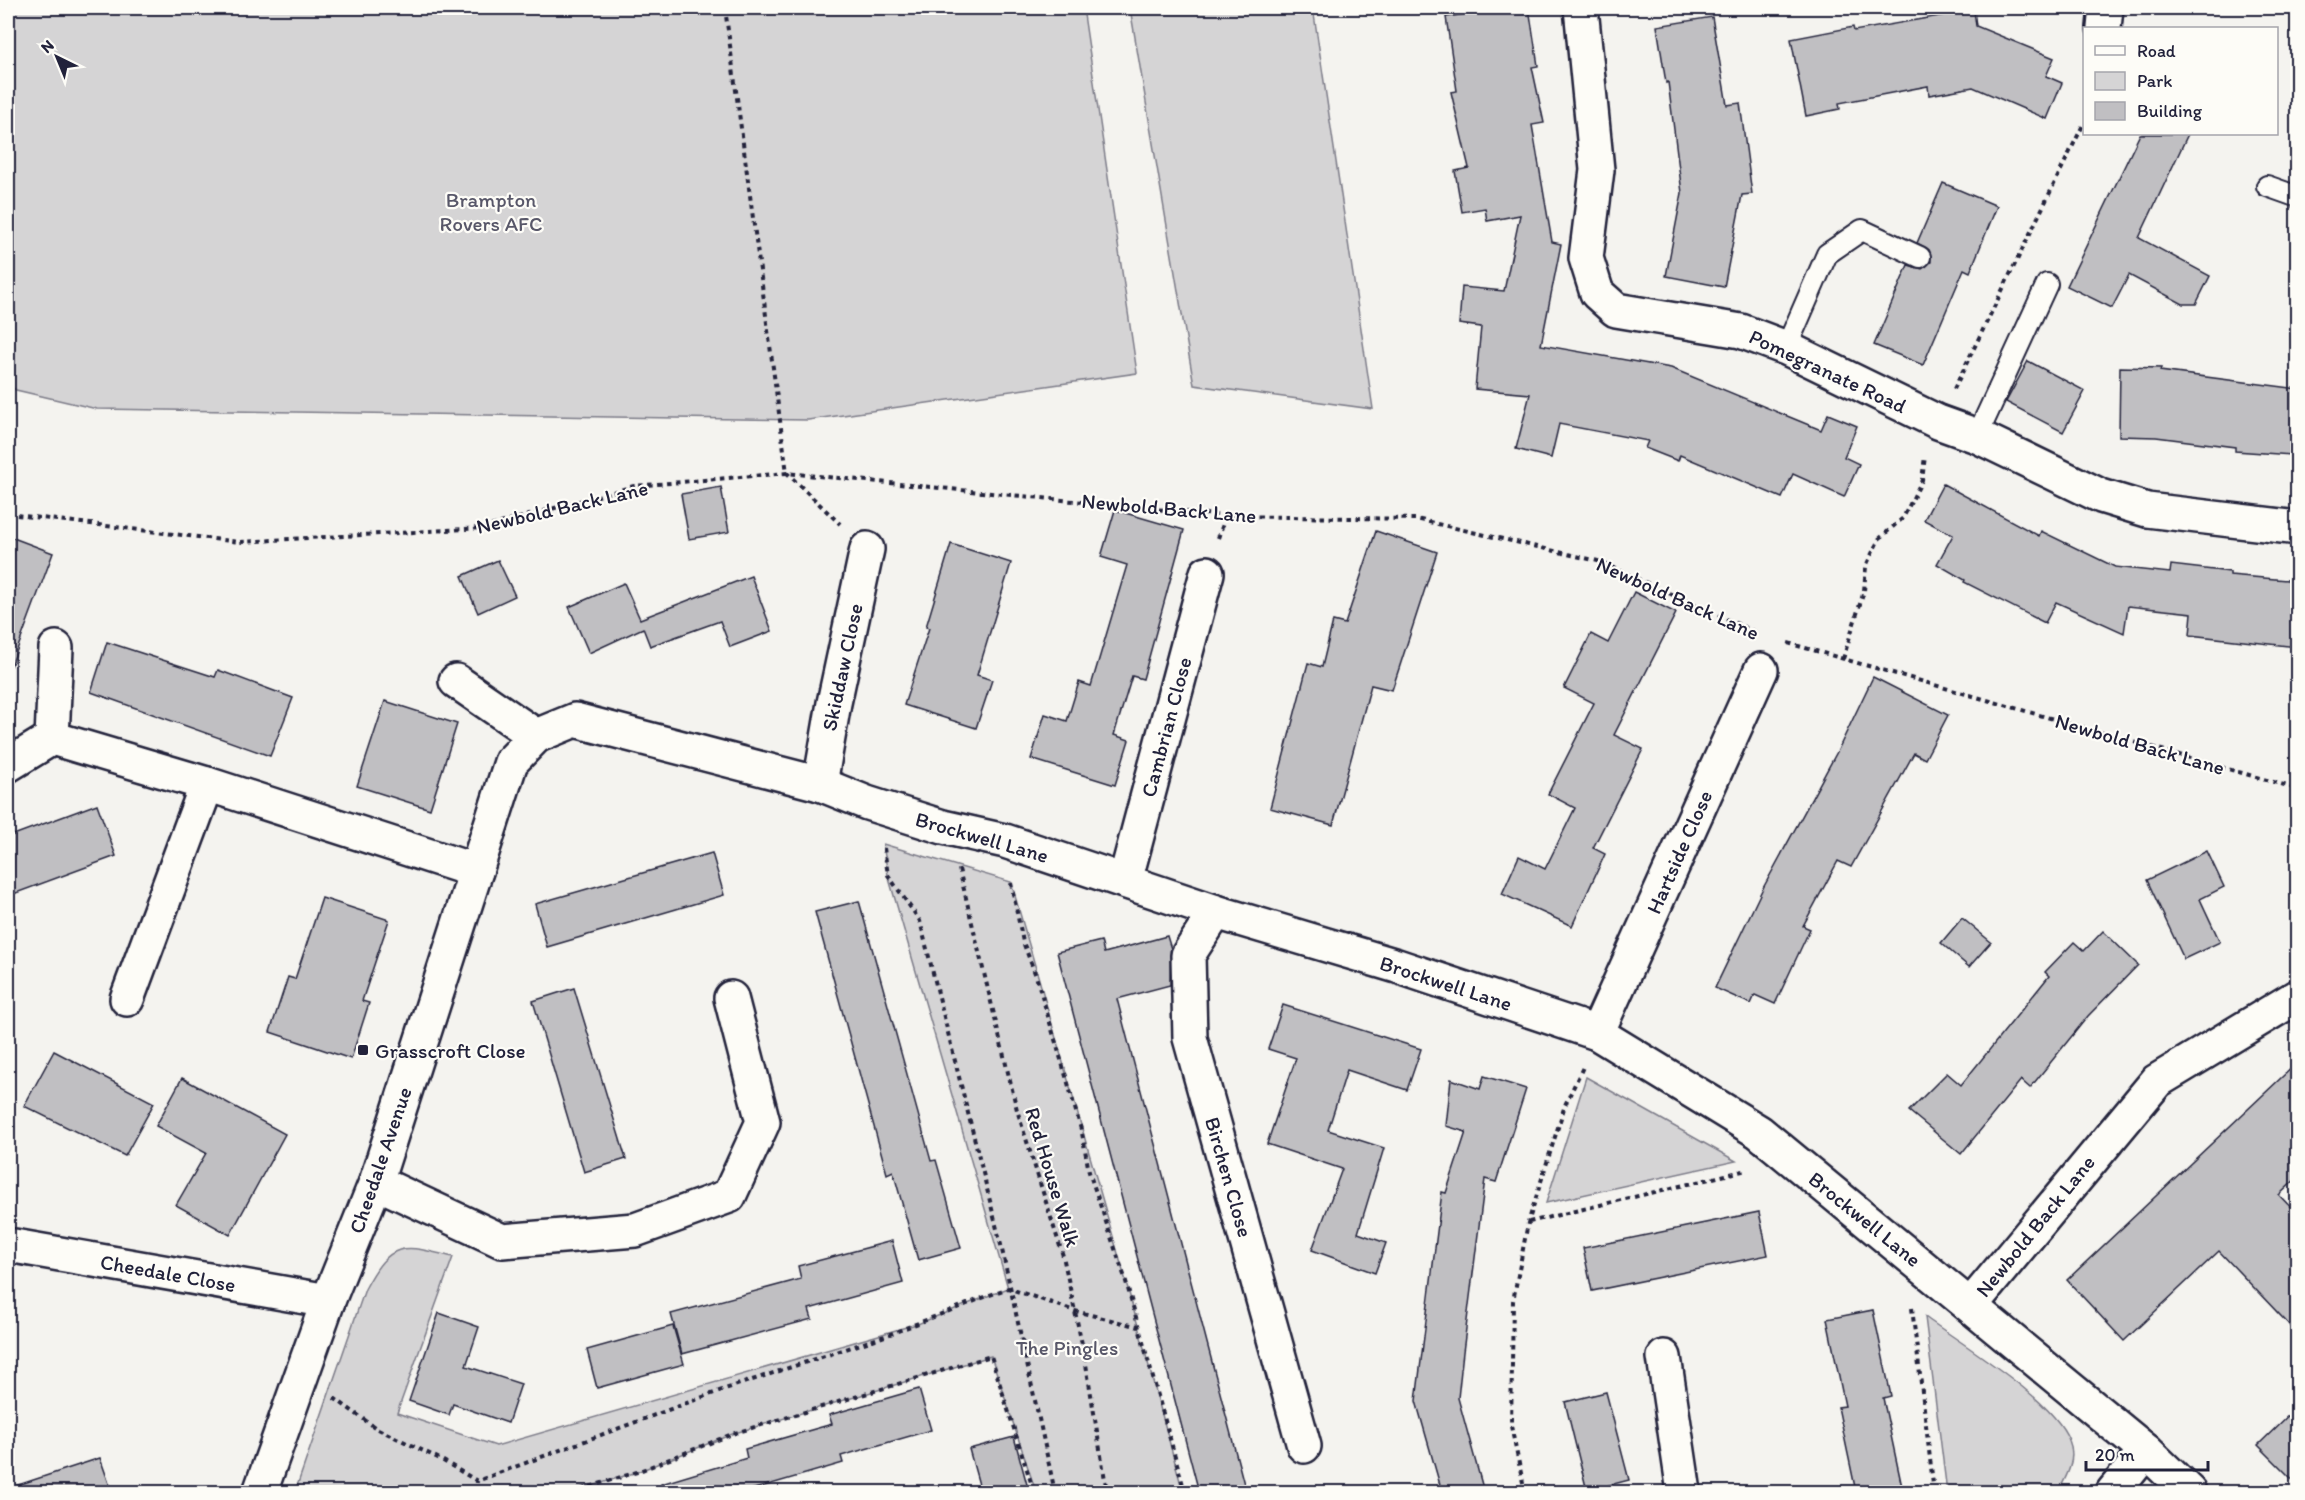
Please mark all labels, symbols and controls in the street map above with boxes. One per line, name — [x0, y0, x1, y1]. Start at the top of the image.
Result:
north arrow — [27, 27, 87, 87]
legend — [2083, 27, 2278, 135]
text: N — [37, 36, 58, 57]
text: Road — [2137, 40, 2176, 62]
text: Park — [2137, 70, 2172, 92]
text: Building — [2137, 100, 2203, 122]
park label: Brampton Rovers AFC — [440, 187, 542, 236]
street label: Pomegranate Road — [1745, 324, 1911, 419]
street label: Newbold Back Lane — [474, 475, 650, 539]
street label: Newbold Back Lane — [1081, 488, 1257, 528]
street label: Newbold Back Lane — [1593, 551, 1763, 645]
street label: Skiddaw Close — [816, 601, 868, 733]
street label: Cambrian Close — [1135, 654, 1197, 800]
street label: Newbold Back Lane — [2052, 708, 2228, 780]
street label: Hartside Close — [1641, 786, 1717, 918]
street label: Brockwell Lane — [913, 806, 1051, 868]
street label: Brockwell Lane — [1377, 950, 1515, 1016]
place label: Grasscroft Close — [375, 1038, 526, 1063]
marker: Grasscroft Close — [356, 1043, 370, 1057]
street label: Cheedale Avenue — [343, 1083, 417, 1237]
street label: Red House Walk — [1020, 1104, 1086, 1250]
street label: Birchen Close — [1200, 1114, 1258, 1240]
street label: Newbold Back Lane — [1970, 1150, 2100, 1302]
street label: Brockwell Lane — [1804, 1166, 1926, 1272]
street label: Cheedale Close — [98, 1249, 238, 1297]
park label: The Pingles — [1016, 1335, 1118, 1360]
scale bar — [2086, 1434, 2208, 1472]
text: 20 m — [2095, 1444, 2135, 1466]

